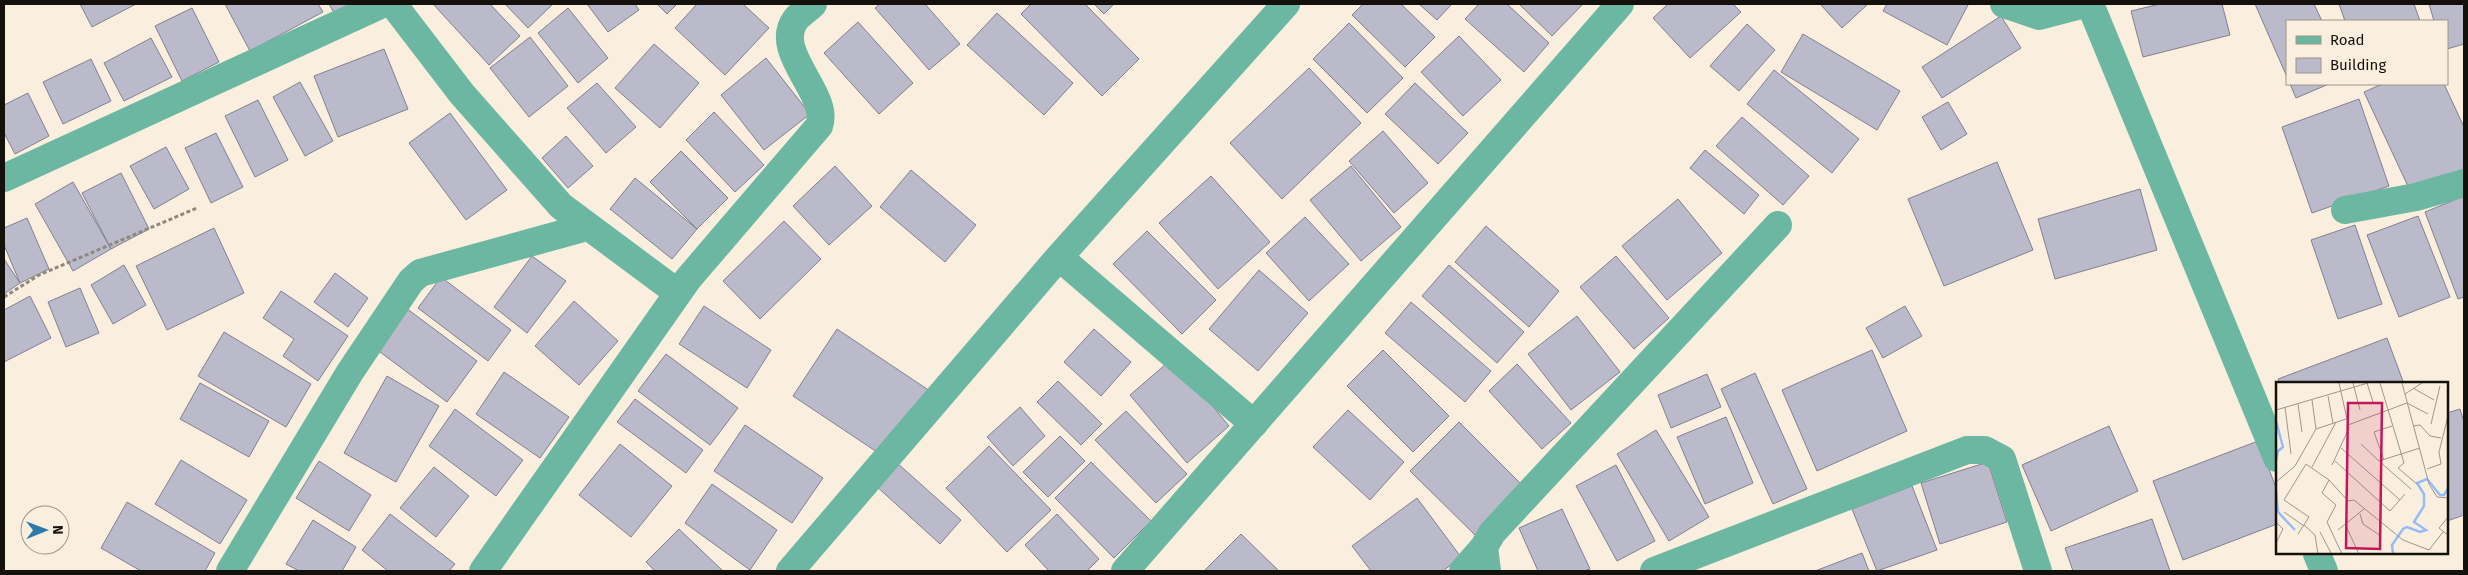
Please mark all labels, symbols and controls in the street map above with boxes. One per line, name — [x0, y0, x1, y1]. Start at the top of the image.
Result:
legend — [2286, 20, 2448, 85]
text: Road — [2330, 31, 2365, 49]
text: Building — [2330, 56, 2386, 74]
inset map — [2276, 382, 2448, 555]
north arrow — [20, 505, 70, 555]
text: N — [49, 525, 66, 535]

